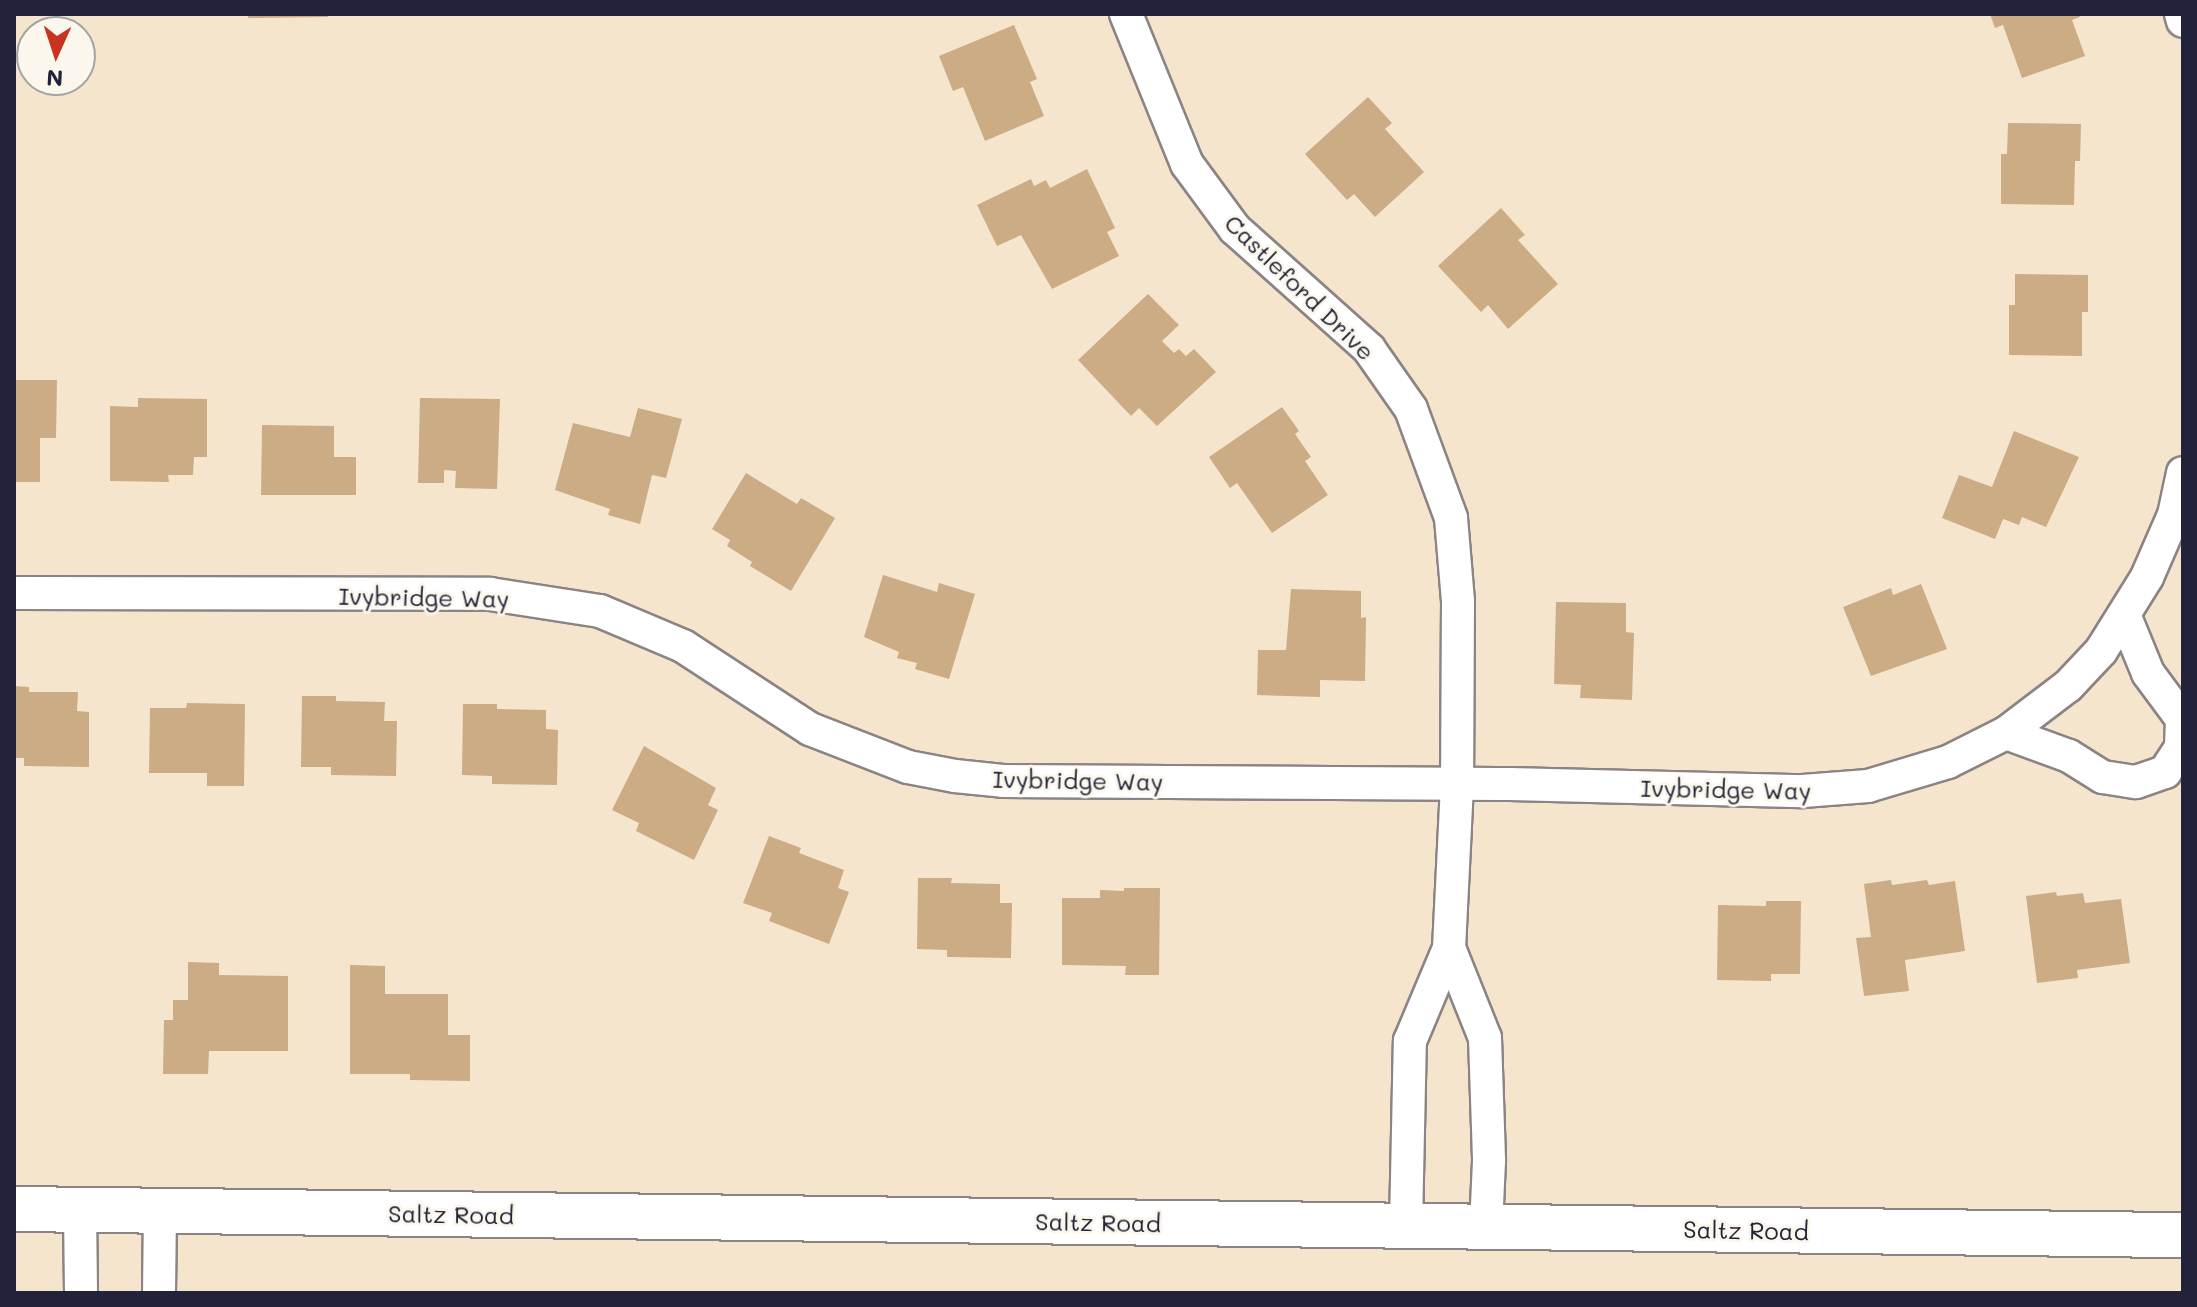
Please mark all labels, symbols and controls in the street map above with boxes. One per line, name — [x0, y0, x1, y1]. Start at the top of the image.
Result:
north arrow — [16, 16, 96, 96]
text: N — [46, 64, 64, 93]
street label: Castleford Drive — [1219, 208, 1381, 366]
street label: Ivybridge Way — [338, 581, 510, 613]
street label: Ivybridge Way — [992, 764, 1164, 796]
street label: Ivybridge Way — [1640, 773, 1812, 805]
street label: Saltz Road — [388, 1199, 514, 1229]
street label: Saltz Road — [1035, 1207, 1161, 1237]
street label: Saltz Road — [1683, 1215, 1809, 1245]

